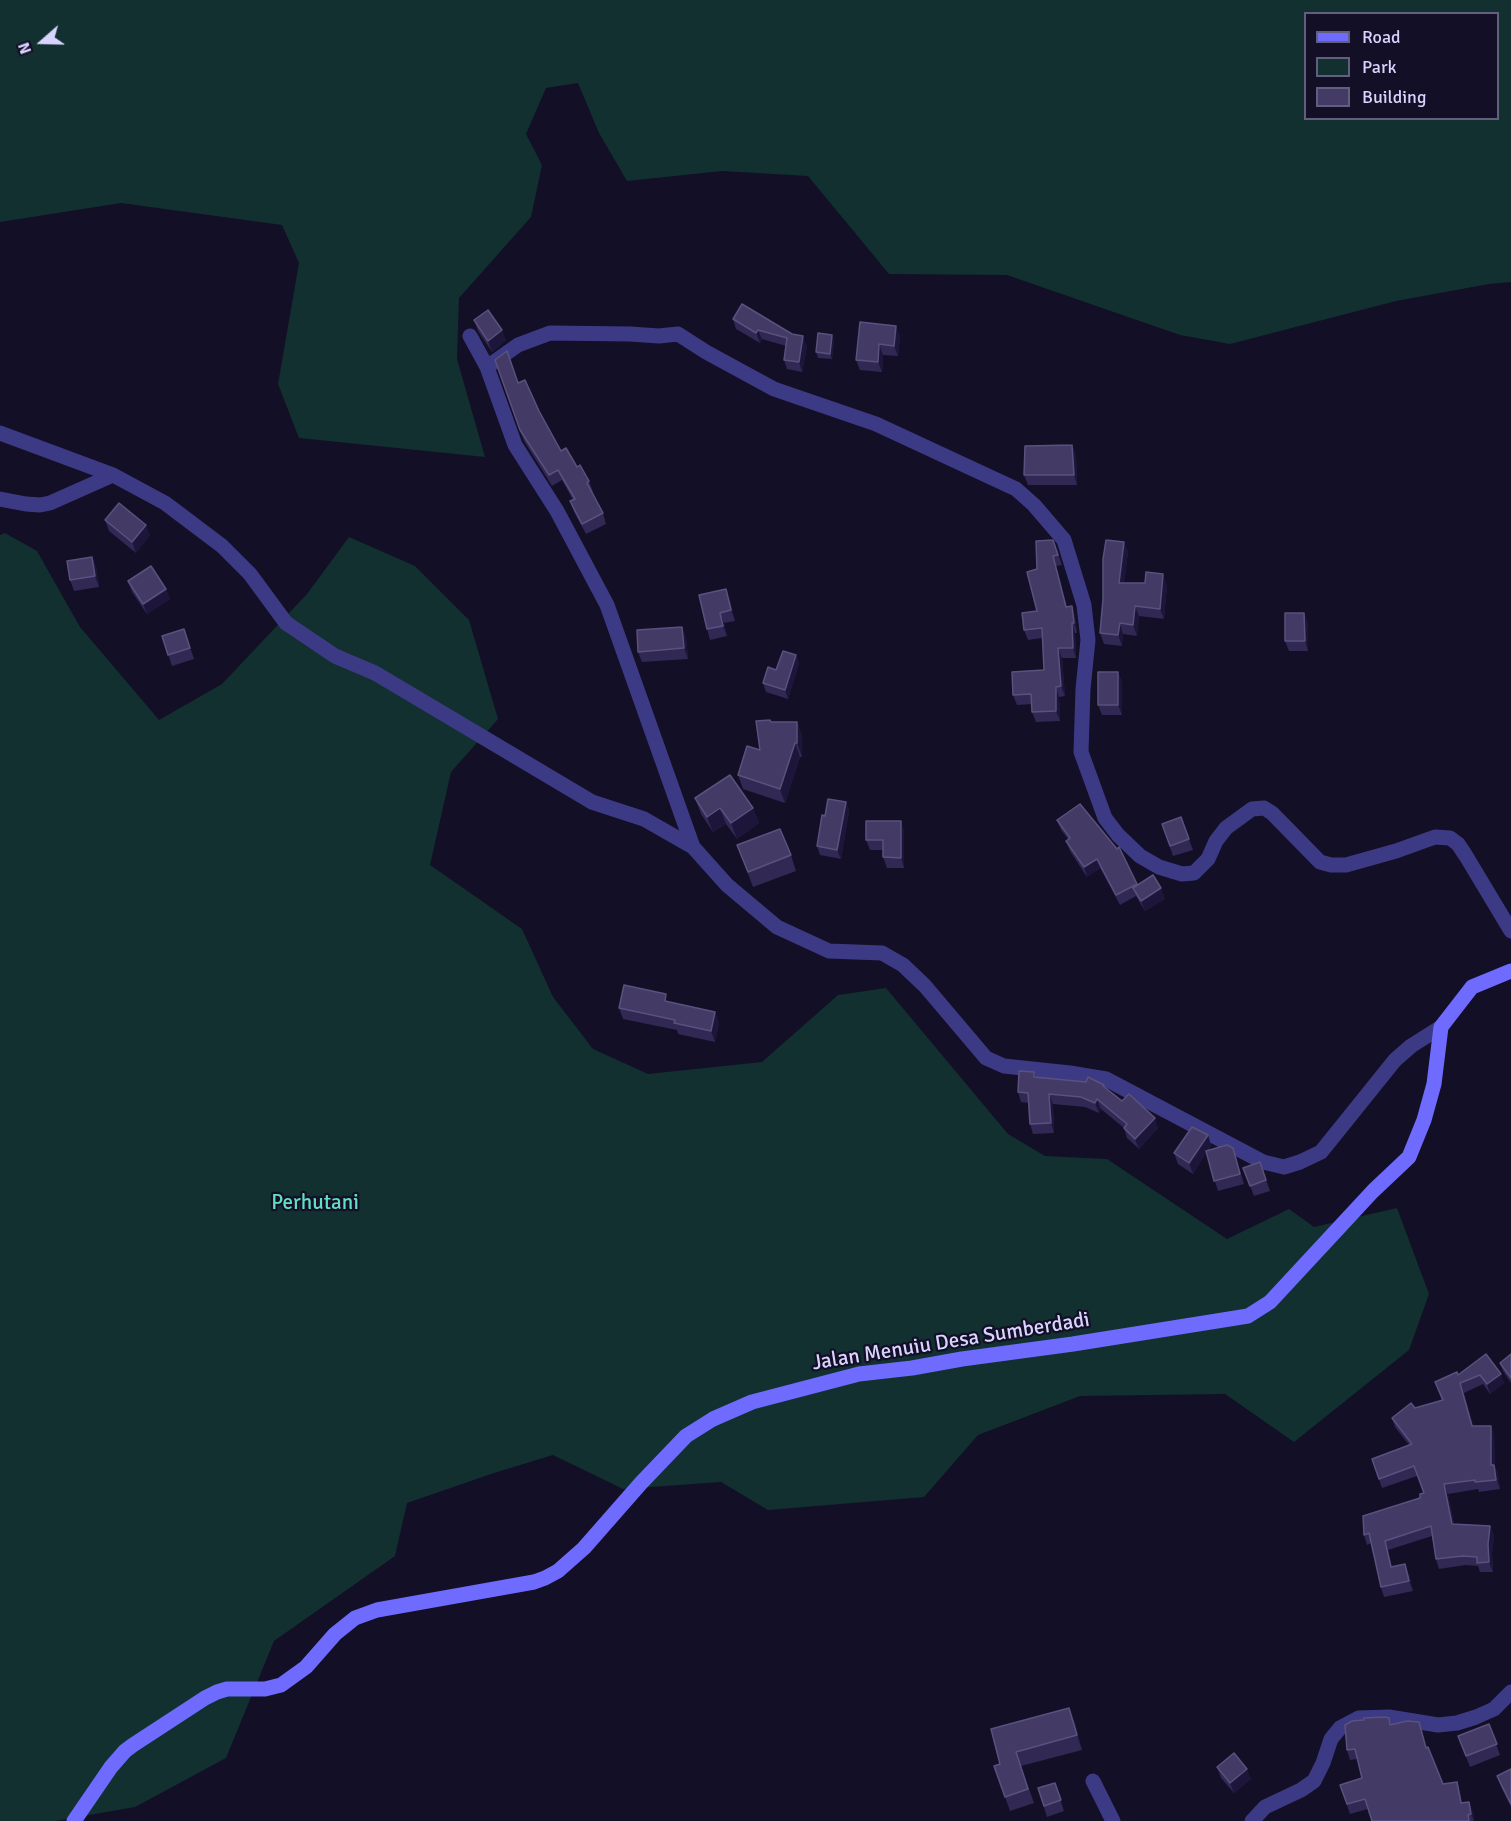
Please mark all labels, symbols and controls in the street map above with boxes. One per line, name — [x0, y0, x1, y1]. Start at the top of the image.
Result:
north arrow — [12, 12, 72, 72]
legend — [1304, 12, 1499, 120]
text: Road — [1362, 26, 1401, 48]
text: N — [14, 40, 36, 57]
text: Park — [1362, 56, 1397, 78]
text: Building — [1362, 86, 1426, 108]
park label: Perhutani — [271, 1190, 359, 1216]
street label: Jalan Menuiu Desa Sumberdadi — [810, 1308, 1092, 1376]

